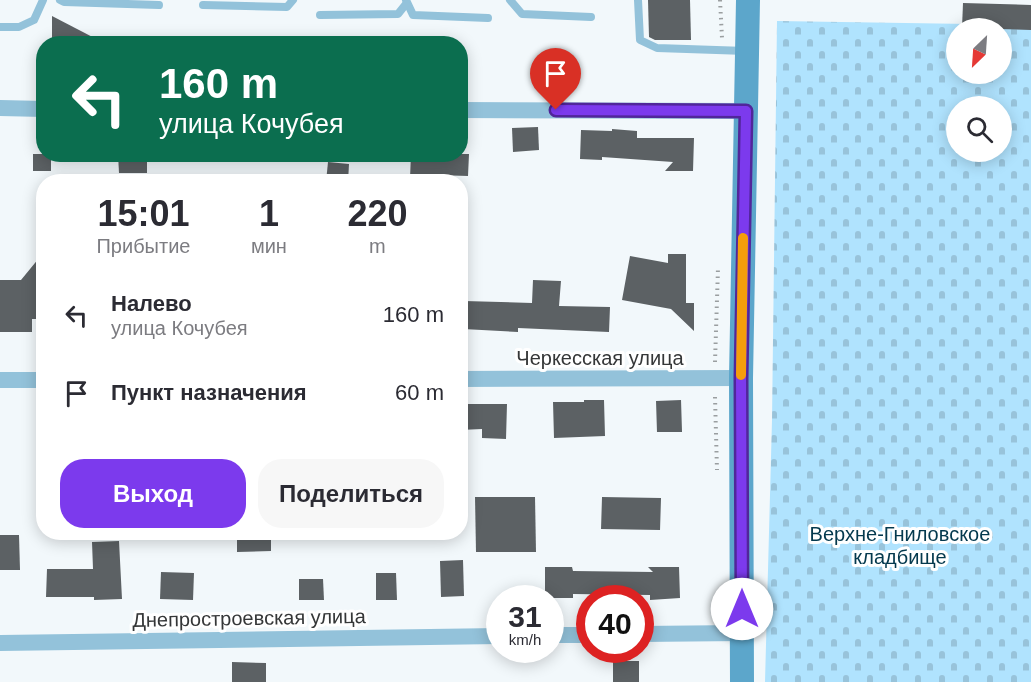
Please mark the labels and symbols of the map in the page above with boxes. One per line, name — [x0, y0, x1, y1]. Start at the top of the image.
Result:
north arrow — [946, 18, 1012, 84]
pin — [530, 48, 581, 110]
street label: Черкесская улица — [516, 347, 685, 369]
park label: Верхне-Гниловское кладбище — [810, 523, 990, 568]
position arrow — [710, 577, 774, 641]
speed limit sign: 40 — [576, 585, 654, 663]
street label: Днепростроевская улица — [132, 605, 367, 631]

